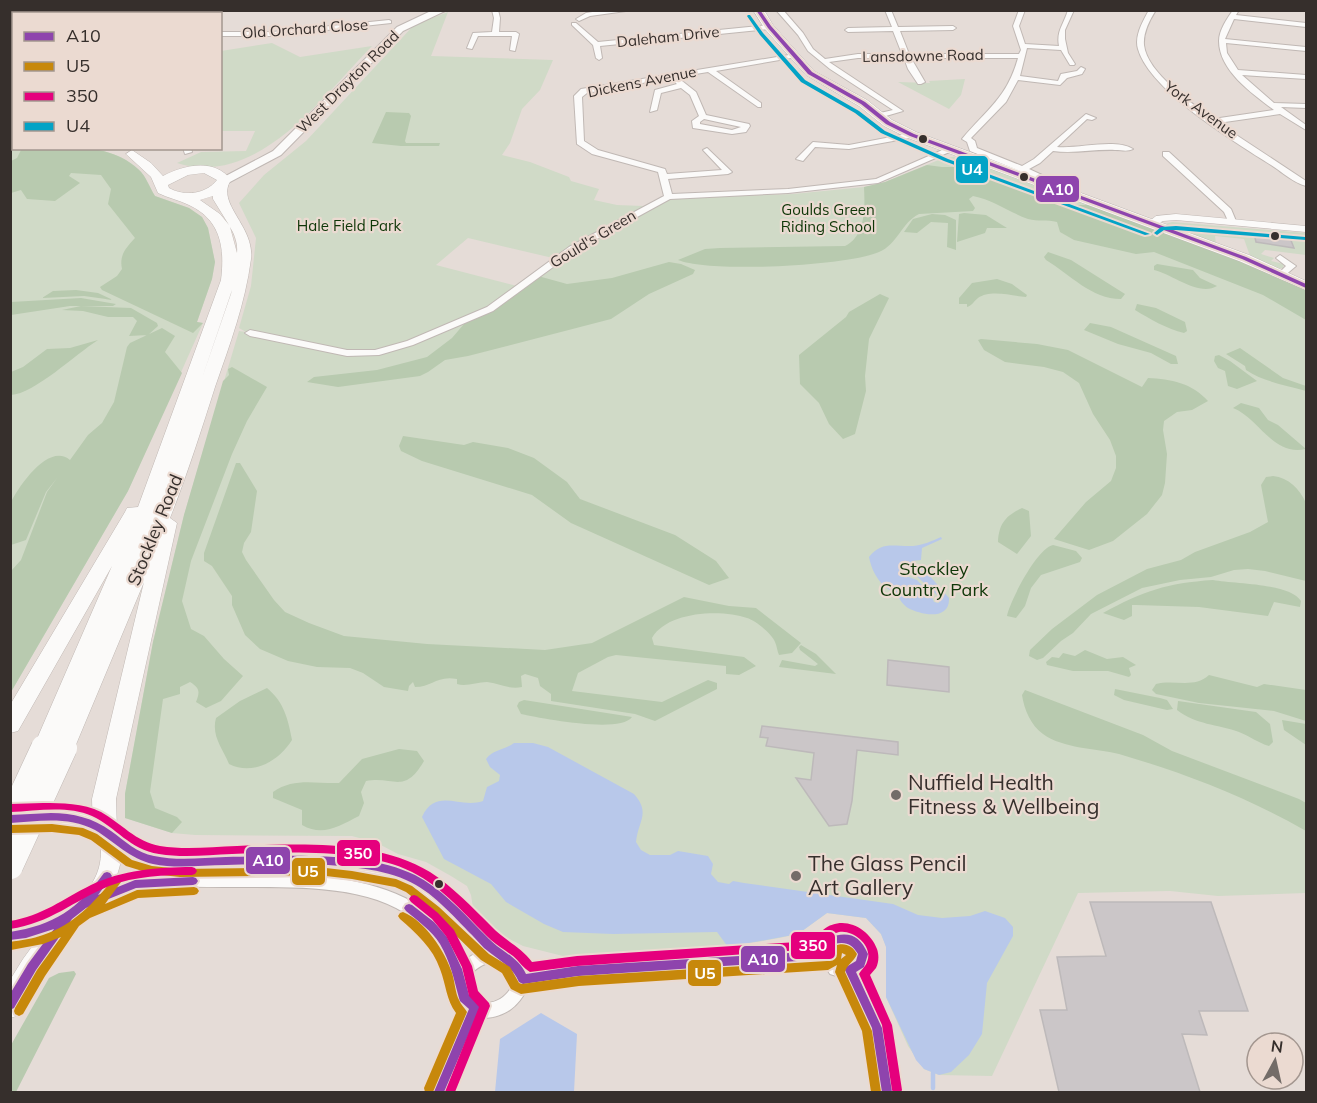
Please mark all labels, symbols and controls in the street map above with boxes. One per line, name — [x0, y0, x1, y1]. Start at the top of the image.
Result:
legend — [12, 12, 222, 150]
street label: Old Orchard Close — [241, 15, 369, 42]
street label: Daleham Drive — [616, 22, 720, 51]
text: A10 — [66, 24, 101, 47]
street label: West Drayton Road — [292, 26, 403, 137]
street label: Lansdowne Road — [862, 45, 984, 66]
text: U5 — [66, 54, 90, 77]
street label: Dickens Avenue — [586, 62, 698, 101]
street label: York Avenue — [1160, 76, 1242, 143]
text: 350 — [66, 84, 98, 107]
text: U4 — [66, 114, 90, 137]
unlabelled marker — [917, 133, 929, 145]
line badge: U4 — [955, 155, 989, 184]
text: U4 — [961, 159, 983, 179]
unlabelled marker — [1018, 171, 1030, 183]
line badge: A10 — [1035, 175, 1080, 203]
text: A10 — [1042, 179, 1074, 199]
park label: Goulds Green Riding School — [781, 200, 875, 236]
street label: Gould's Green — [546, 205, 639, 272]
park label: Hale Field Park — [297, 216, 401, 235]
unlabelled marker — [1269, 230, 1281, 242]
street label: Stockley Road — [122, 471, 187, 589]
park label: Stockley Country Park — [880, 557, 989, 601]
place label: Nuffield Health Fitness & Wellbeing — [908, 769, 1099, 819]
marker: Nuffield Health Fitness & Wellbeing — [889, 788, 903, 802]
line badge: 350 — [336, 839, 381, 867]
text: 350 — [344, 843, 372, 863]
line badge: A10 — [245, 846, 291, 875]
text: A10 — [252, 850, 284, 870]
place label: The Glass Pencil Art Gallery — [808, 850, 966, 900]
line badge: U5 — [291, 857, 326, 886]
text: U5 — [297, 861, 319, 881]
marker: The Glass Pencil Art Gallery — [789, 869, 803, 883]
unlabelled marker — [433, 878, 445, 890]
line badge: 350 — [790, 931, 836, 960]
text: 350 — [799, 935, 827, 955]
line badge: A10 — [740, 945, 786, 973]
text: A10 — [747, 949, 779, 969]
line badge: U5 — [687, 959, 722, 987]
text: U5 — [694, 963, 716, 983]
north arrow — [1245, 1031, 1305, 1091]
text: N — [1270, 1035, 1284, 1057]

